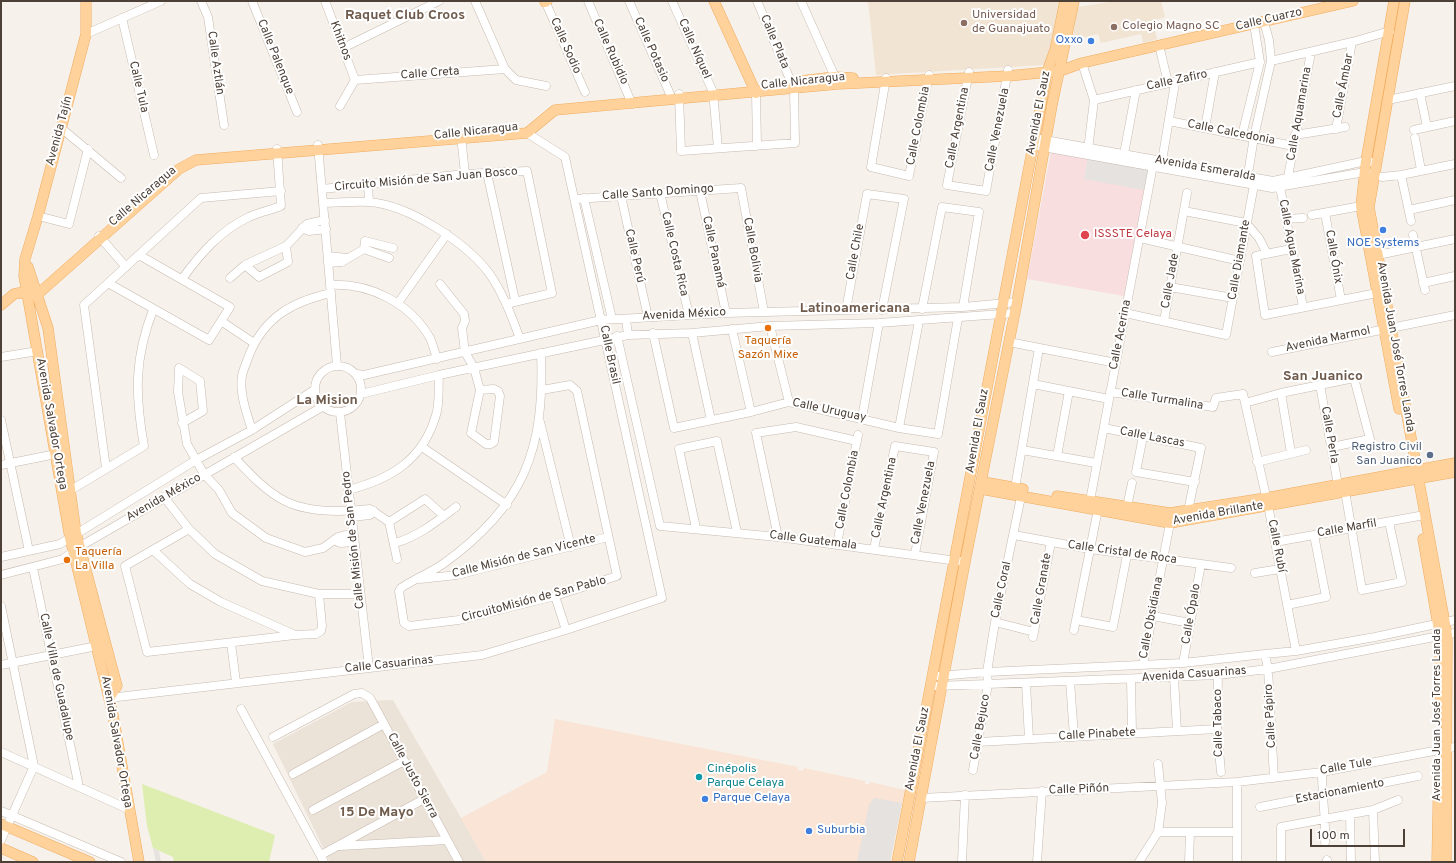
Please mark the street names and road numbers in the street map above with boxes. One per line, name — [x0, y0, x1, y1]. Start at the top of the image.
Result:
street label: Calle Cuarzo — [1234, 5, 1304, 35]
street label: Calle Plata — [756, 13, 792, 71]
street label: Calle Potasio — [630, 15, 672, 85]
street label: Calle Sodio — [546, 16, 584, 76]
street label: Calle Palenque — [253, 17, 297, 97]
street label: Calle Rubidio — [589, 17, 631, 87]
street label: Calle Níquel — [674, 17, 714, 81]
street label: Khitnos — [326, 19, 354, 63]
street label: Calle Aztlán — [203, 30, 227, 96]
street label: Calle Ámbar — [1331, 52, 1357, 120]
street label: Calle Tula — [125, 60, 151, 114]
street label: Calle Creta — [400, 65, 460, 83]
street label: Calle Aquamarina — [1285, 66, 1315, 162]
street label: Calle Zafiro — [1145, 68, 1209, 94]
street label: Calle Nicaragua — [760, 70, 846, 94]
street label: Avenida El Sauz — [1024, 70, 1054, 156]
street label: Calle Colombia — [904, 85, 934, 167]
street label: Calle Argentina — [943, 86, 973, 170]
street label: Calle Venezuela — [983, 87, 1013, 173]
street label: Avenida Tajín — [44, 95, 76, 167]
street label: Calle Calcedonia — [1186, 117, 1276, 149]
street label: Calle Nicaragua — [433, 120, 519, 144]
street label: Avenida Esmeralda — [1153, 153, 1257, 185]
street label: Calle Nicaragua — [106, 164, 180, 230]
street label: Circuito Misión de San Juan Bosco — [334, 165, 518, 195]
street label: Calle Santo Domingo — [602, 182, 714, 204]
street label: Calle Agua Marina — [1275, 198, 1307, 296]
street label: Calle Costa Rica — [657, 210, 691, 298]
street label: Calle Panamá — [698, 215, 728, 289]
street label: Calle Bolivia — [739, 216, 765, 284]
street label: Calle Diamante — [1226, 219, 1254, 301]
street label: Calle Chile — [844, 223, 868, 281]
street label: Calle Perú — [621, 228, 647, 284]
street label: Calle Ónix — [1321, 229, 1345, 285]
street label: Calle Jade — [1159, 252, 1183, 310]
street label: Avenida Juan José Torres Landa — [1373, 261, 1417, 433]
street label: Calle Acerina — [1107, 299, 1135, 371]
street label: Avenida México — [642, 306, 726, 324]
street label: Calle Brasil — [596, 324, 622, 386]
street label: Avenida Marmol — [1284, 324, 1372, 356]
street label: Avenida Salvador Ortega — [32, 357, 70, 491]
street label: Calle Turmalina — [1120, 386, 1204, 414]
street label: Avenida El Sauz — [963, 388, 993, 474]
street label: Calle Uruguay — [791, 396, 867, 426]
street label: Calle Perla — [1317, 405, 1341, 465]
street label: Calle Lascas — [1118, 425, 1186, 451]
street label: Calle Colombia — [833, 449, 863, 531]
street label: Calle Argentina — [869, 456, 901, 540]
street label: Calle Venezuela — [909, 460, 939, 546]
street label: Calle Misión de San Pedro — [340, 470, 368, 610]
street label: Avenida México — [124, 471, 204, 525]
street label: Avenida Brillante — [1172, 499, 1264, 529]
street label: Calle Marfil — [1316, 517, 1378, 541]
street label: Calle Rubí — [1264, 518, 1288, 574]
street label: Calle Guatemala — [769, 529, 857, 553]
street label: Calle Misión de San Vicente — [451, 532, 597, 582]
street label: Calle Cristal de Roca — [1067, 538, 1177, 568]
street label: Calle Granate — [1029, 552, 1055, 626]
street label: Calle Coral — [989, 560, 1015, 620]
street label: CircuitoMisión de San Pablo — [460, 574, 608, 626]
street label: Calle Obsidiana — [1137, 576, 1167, 660]
street label: Calle Ópalo — [1180, 582, 1204, 646]
street label: Calle Villa de Guadalupe — [35, 612, 77, 742]
street label: Avenida Juan José Torres Landa — [1431, 629, 1445, 801]
street label: Calle Casuarinas — [344, 653, 434, 677]
street label: Avenida Casuarinas — [1141, 664, 1247, 686]
street label: Avenida Salvador Ortega — [97, 675, 135, 809]
street label: Calle Pápiro — [1262, 683, 1280, 749]
street label: Calle Tabaco — [1211, 689, 1227, 757]
street label: Calle Bejuco — [968, 693, 994, 761]
street label: Avenida El Sauz — [903, 706, 933, 792]
street label: Calle Pinabete — [1058, 726, 1136, 744]
street label: Calle Justo Sierra — [383, 731, 441, 821]
street label: Calle Tule — [1319, 755, 1373, 779]
street label: Estacionamiento — [1295, 776, 1385, 808]
street label: Calle Piñón — [1049, 782, 1109, 798]

